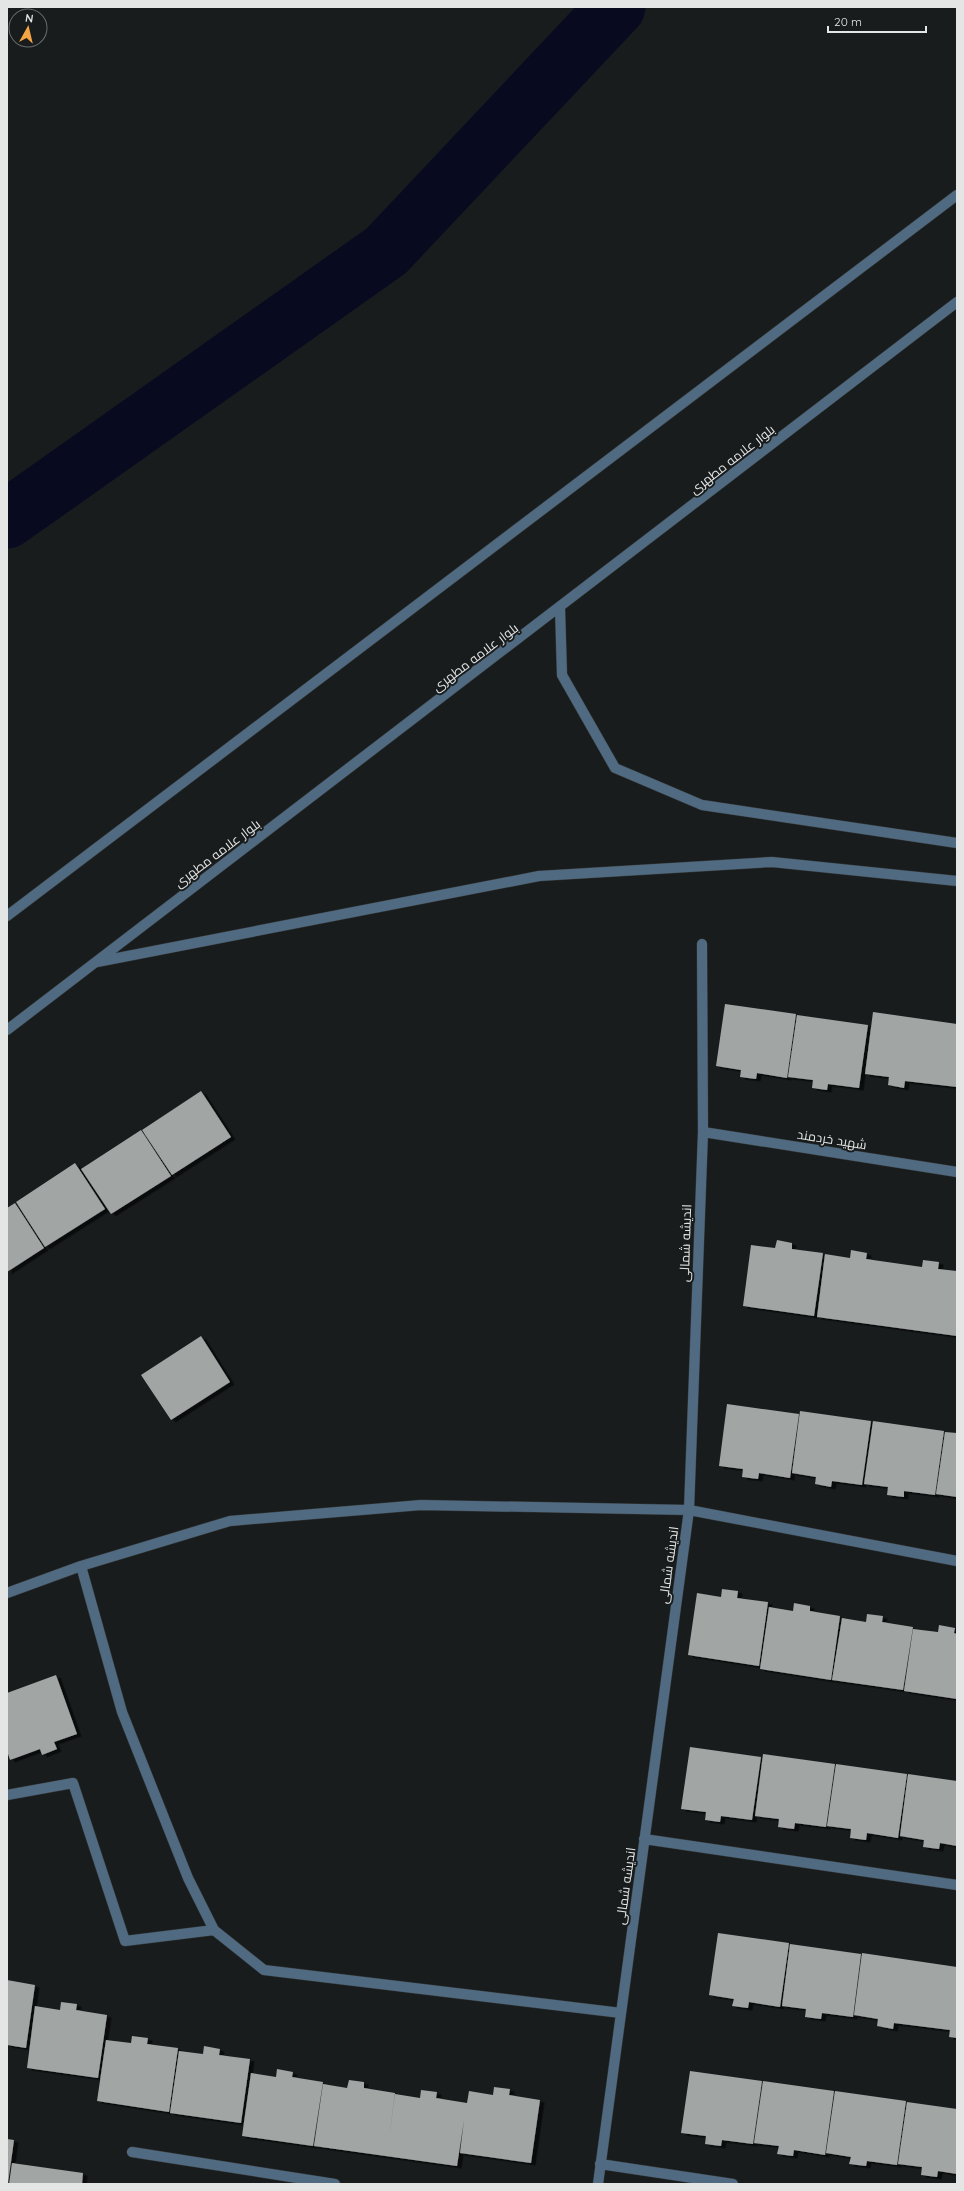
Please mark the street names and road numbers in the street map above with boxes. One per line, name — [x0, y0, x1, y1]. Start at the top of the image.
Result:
street label: بلوار علامه مطهری — [686, 421, 778, 497]
street label: بلوار علامه مطهری — [429, 619, 521, 695]
street label: بلوار علامه مطهری — [171, 815, 263, 891]
street label: شهید خردمند — [796, 1126, 868, 1152]
street label: اندیشه شمالی — [676, 1204, 694, 1282]
street label: اندیشه شمالی — [655, 1525, 681, 1605]
street label: اندیشه شمالی — [612, 1846, 638, 1926]

